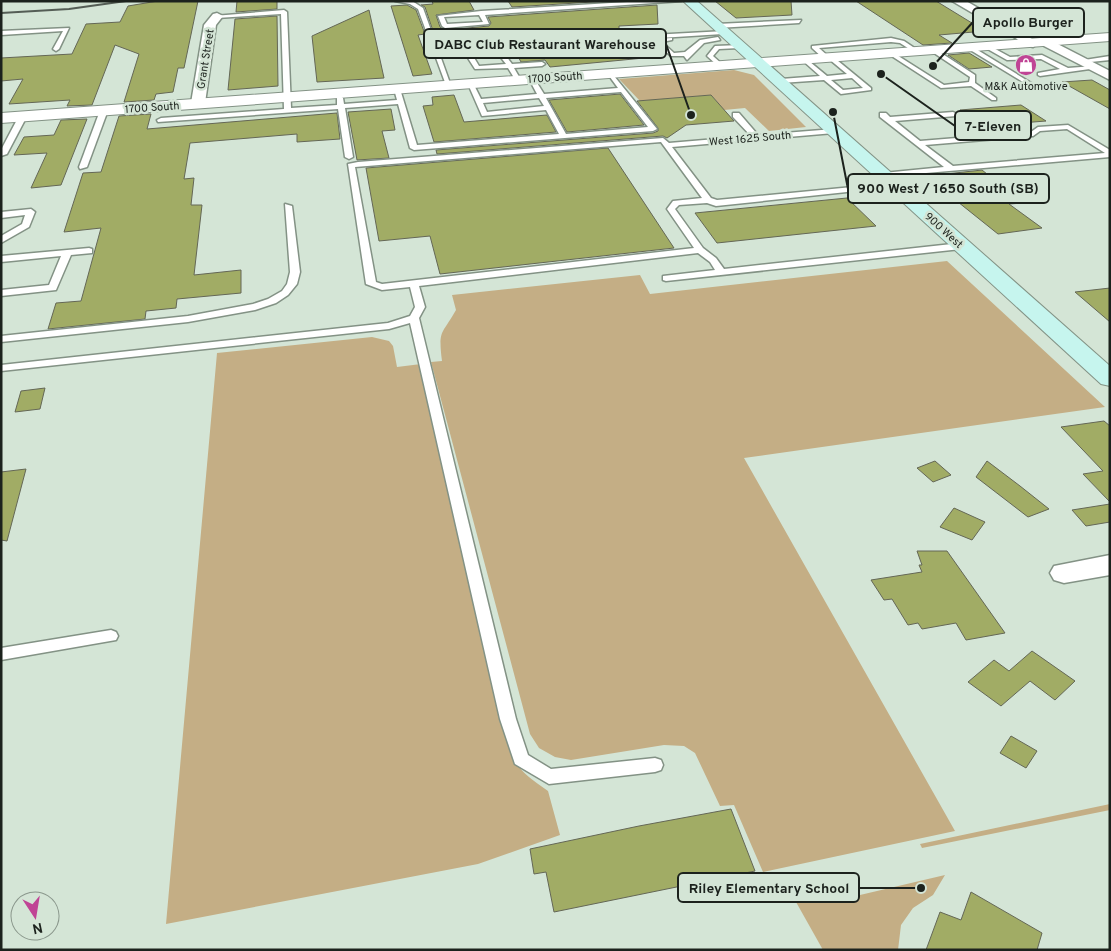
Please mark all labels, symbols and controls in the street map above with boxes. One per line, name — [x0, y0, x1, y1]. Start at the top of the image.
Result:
callout: Apollo Burger — [973, 8, 1084, 37]
text: Apollo Burger — [983, 15, 1074, 32]
street label: Grant Street — [194, 28, 218, 90]
callout: DABC Club Restaurant Warehouse — [424, 29, 666, 58]
text: DABC Club Restaurant Warehouse — [434, 37, 656, 54]
shop icon: M&K Automotive — [1014, 53, 1038, 77]
street label: 1700 South — [527, 69, 583, 87]
place label: M&K Automotive — [984, 80, 1068, 94]
street label: 1700 South — [124, 99, 180, 117]
callout: 7-Eleven — [955, 111, 1031, 140]
text: 7-Eleven — [965, 119, 1021, 136]
street label: West 1625 South — [708, 128, 792, 150]
callout: 900 West / 1650 South (SB) — [848, 174, 1049, 203]
text: 900 West / 1650 South (SB) — [857, 181, 1039, 198]
street label: 900 West — [921, 210, 965, 252]
callout: Riley Elementary School — [678, 873, 859, 902]
text: Riley Elementary School — [689, 881, 849, 898]
north arrow — [10, 891, 60, 941]
text: N — [31, 918, 44, 937]

